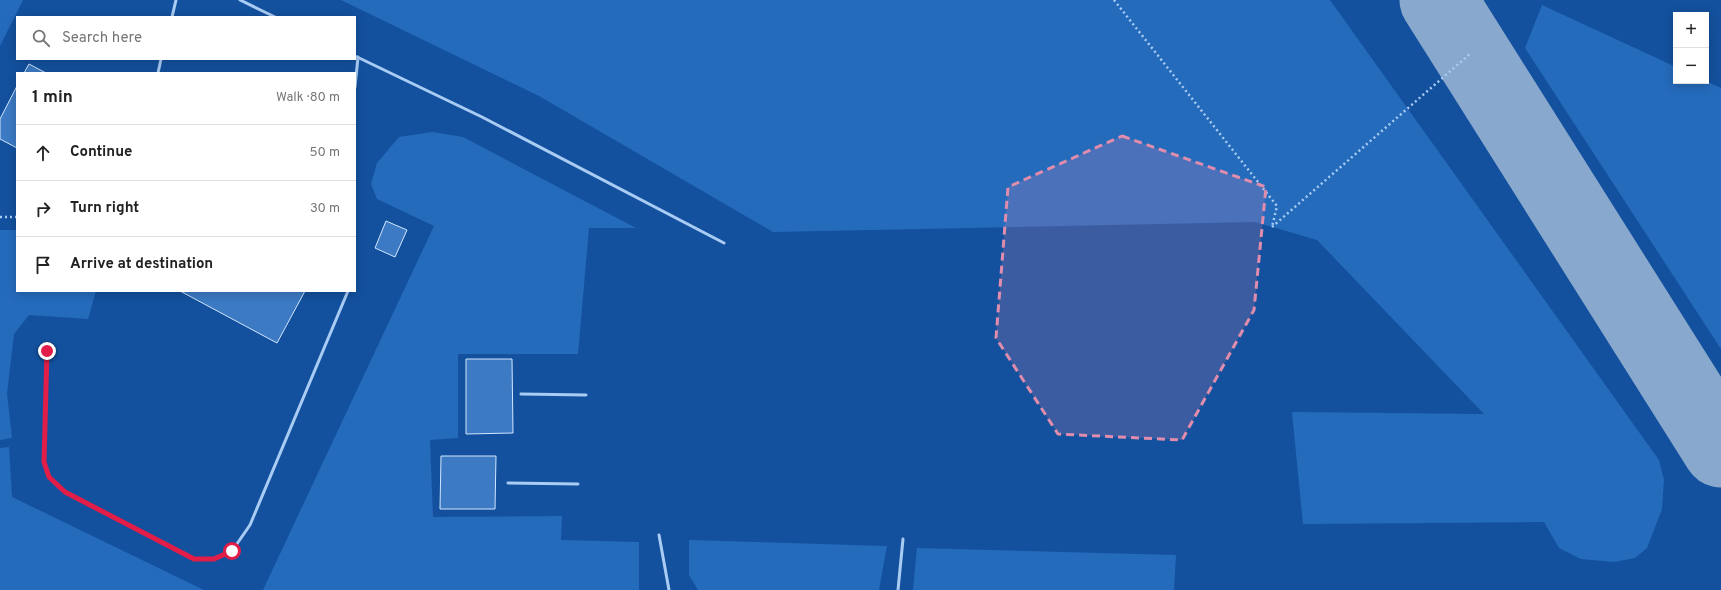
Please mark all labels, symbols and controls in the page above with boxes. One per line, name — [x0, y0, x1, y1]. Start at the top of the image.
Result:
map controls — [1673, 12, 1709, 84]
button: + — [1673, 12, 1709, 48]
search box — [16, 16, 356, 60]
icon: search — [30, 27, 52, 49]
text: Search here — [62, 29, 142, 48]
button: − — [1673, 48, 1709, 84]
text: 1 min — [32, 87, 73, 109]
text: Walk · 80 m — [276, 90, 340, 106]
icon: ahead — [32, 142, 54, 164]
text: Continue — [70, 143, 132, 162]
text: 50 m — [310, 145, 340, 161]
icon: right — [32, 198, 54, 220]
text: Turn right — [70, 199, 139, 218]
text: 30 m — [310, 201, 340, 217]
icon: arrive — [32, 254, 54, 276]
text: Arrive at destination — [70, 255, 213, 274]
route end — [38, 342, 56, 360]
route start — [223, 542, 241, 560]

